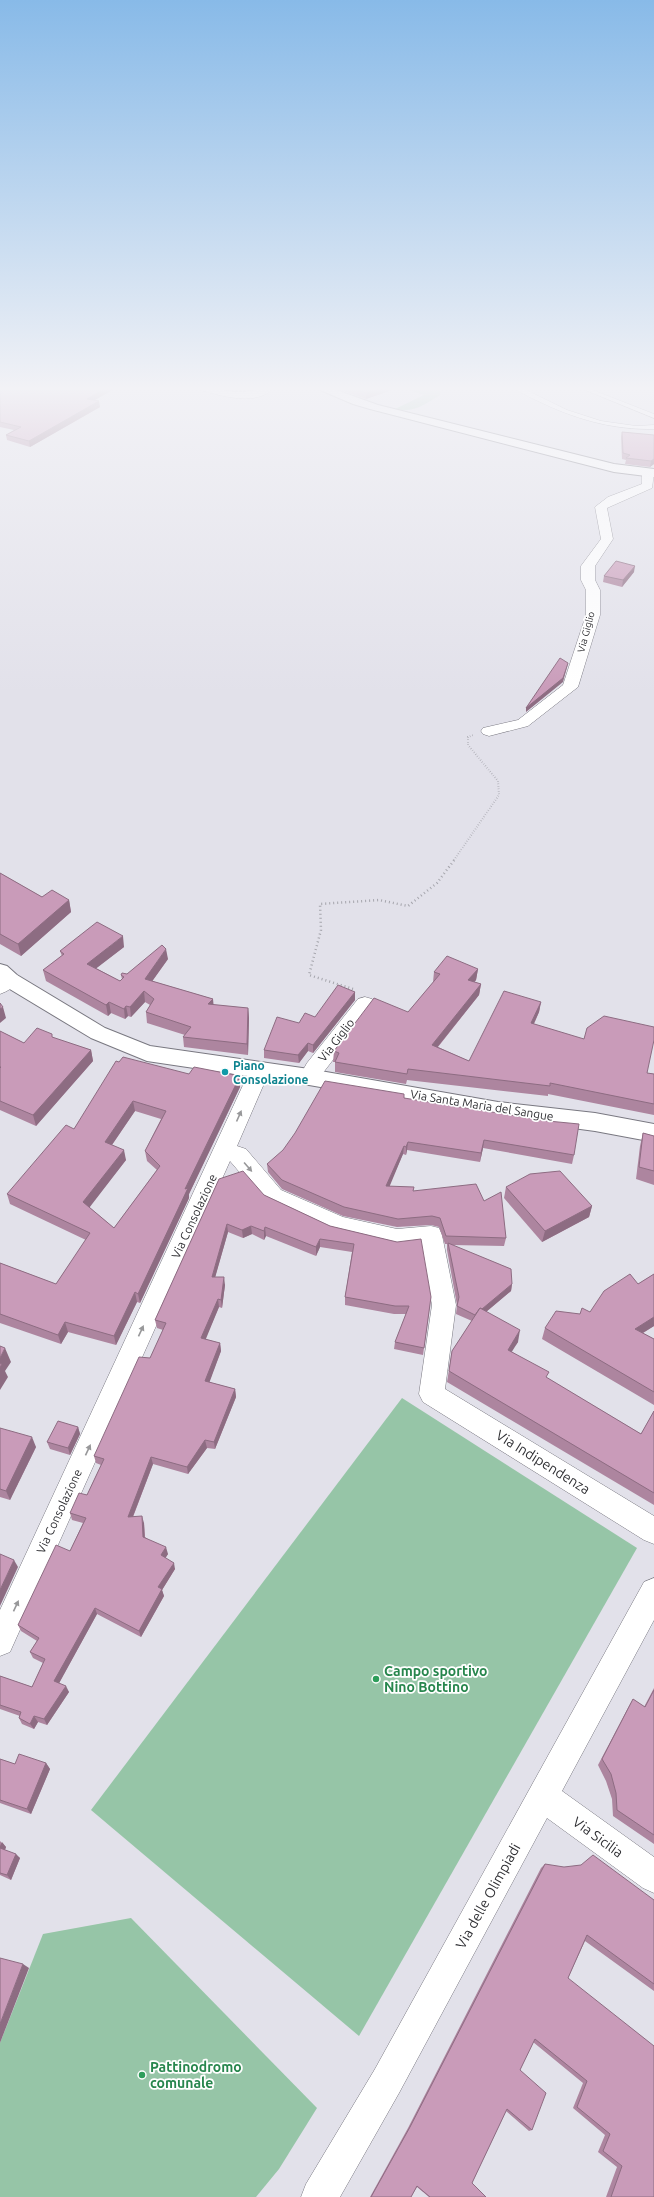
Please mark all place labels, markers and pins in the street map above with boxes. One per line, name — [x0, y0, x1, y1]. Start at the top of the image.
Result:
place label: Piano Consolazione — [233, 1059, 308, 1086]
marker: Piano Consolazione — [220, 1067, 230, 1077]
place label: Campo sportivo Nino Bottino — [384, 1663, 488, 1695]
marker: Campo sportivo Nino Bottino — [371, 1674, 381, 1684]
place label: Pattinodromo comunale — [150, 2059, 242, 2091]
marker: Pattinodromo comunale — [137, 2070, 147, 2080]

